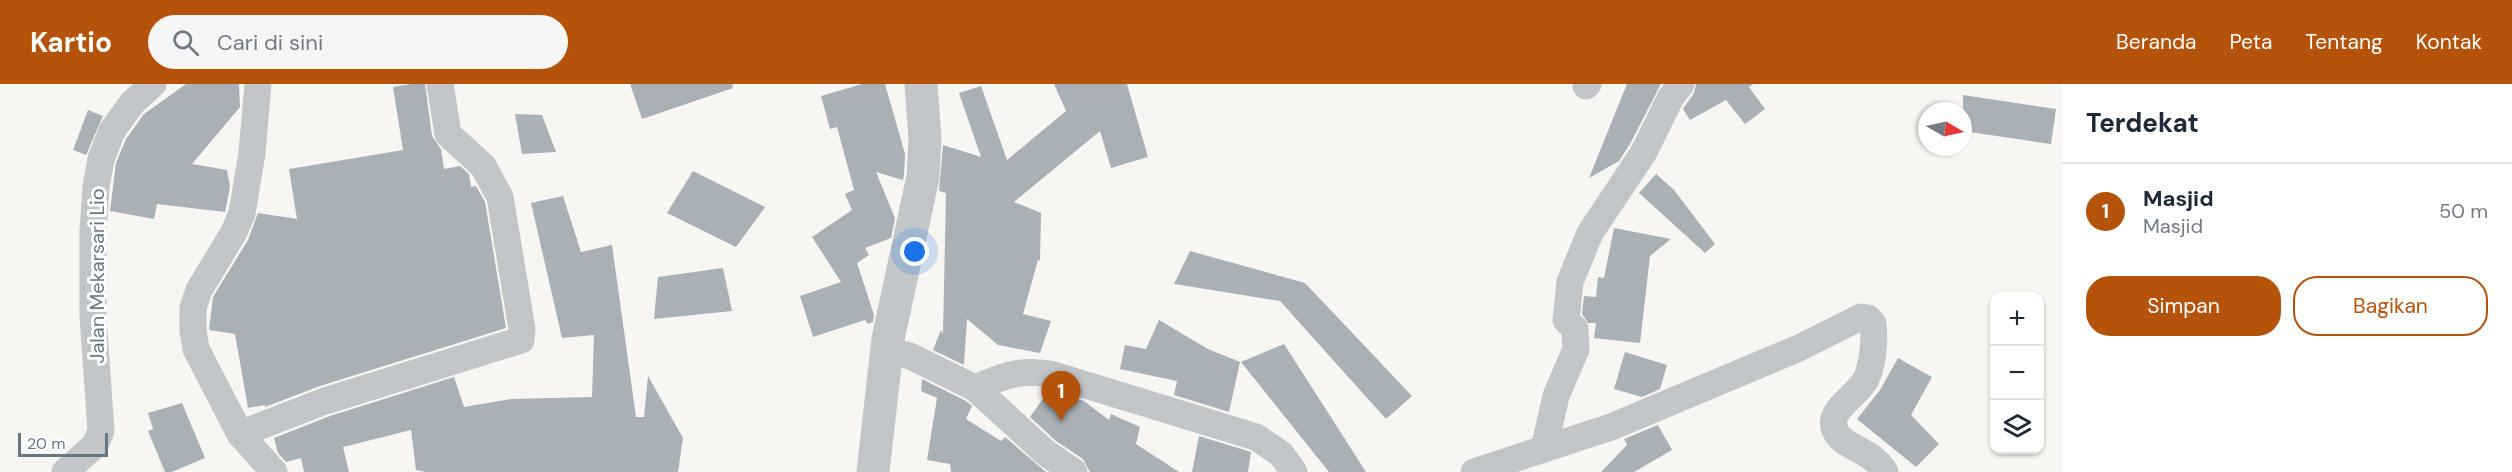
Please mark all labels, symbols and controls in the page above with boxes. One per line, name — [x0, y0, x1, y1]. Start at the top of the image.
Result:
search box — [148, 15, 568, 69]
text: Kartio — [30, 24, 112, 61]
icon: search — [169, 26, 202, 59]
text: Cari di sini — [217, 28, 323, 57]
text: Beranda — [2116, 28, 2197, 56]
text: Peta — [2230, 28, 2272, 56]
text: Tentang — [2305, 28, 2383, 56]
text: Kontak — [2416, 28, 2482, 56]
north arrow — [1918, 102, 1972, 156]
text: Terdekat — [2086, 106, 2199, 140]
text: Masjid — [2143, 184, 2214, 213]
street label: Jalan Mekarsari Lio — [84, 188, 110, 364]
text: 1 — [2102, 198, 2109, 224]
text: 50 m — [2439, 198, 2488, 224]
text: Masjid — [2143, 213, 2203, 239]
your location — [900, 237, 929, 266]
button: Simpan — [2086, 276, 2281, 336]
button: Bagikan — [2293, 276, 2488, 336]
map controls — [1990, 292, 2044, 454]
button: + — [1990, 292, 2044, 346]
button: − — [1990, 346, 2044, 400]
pin: 1 — [1042, 372, 1080, 421]
button: layers — [1990, 400, 2044, 454]
scale bar — [18, 430, 108, 458]
text: 20 m — [27, 433, 66, 454]

